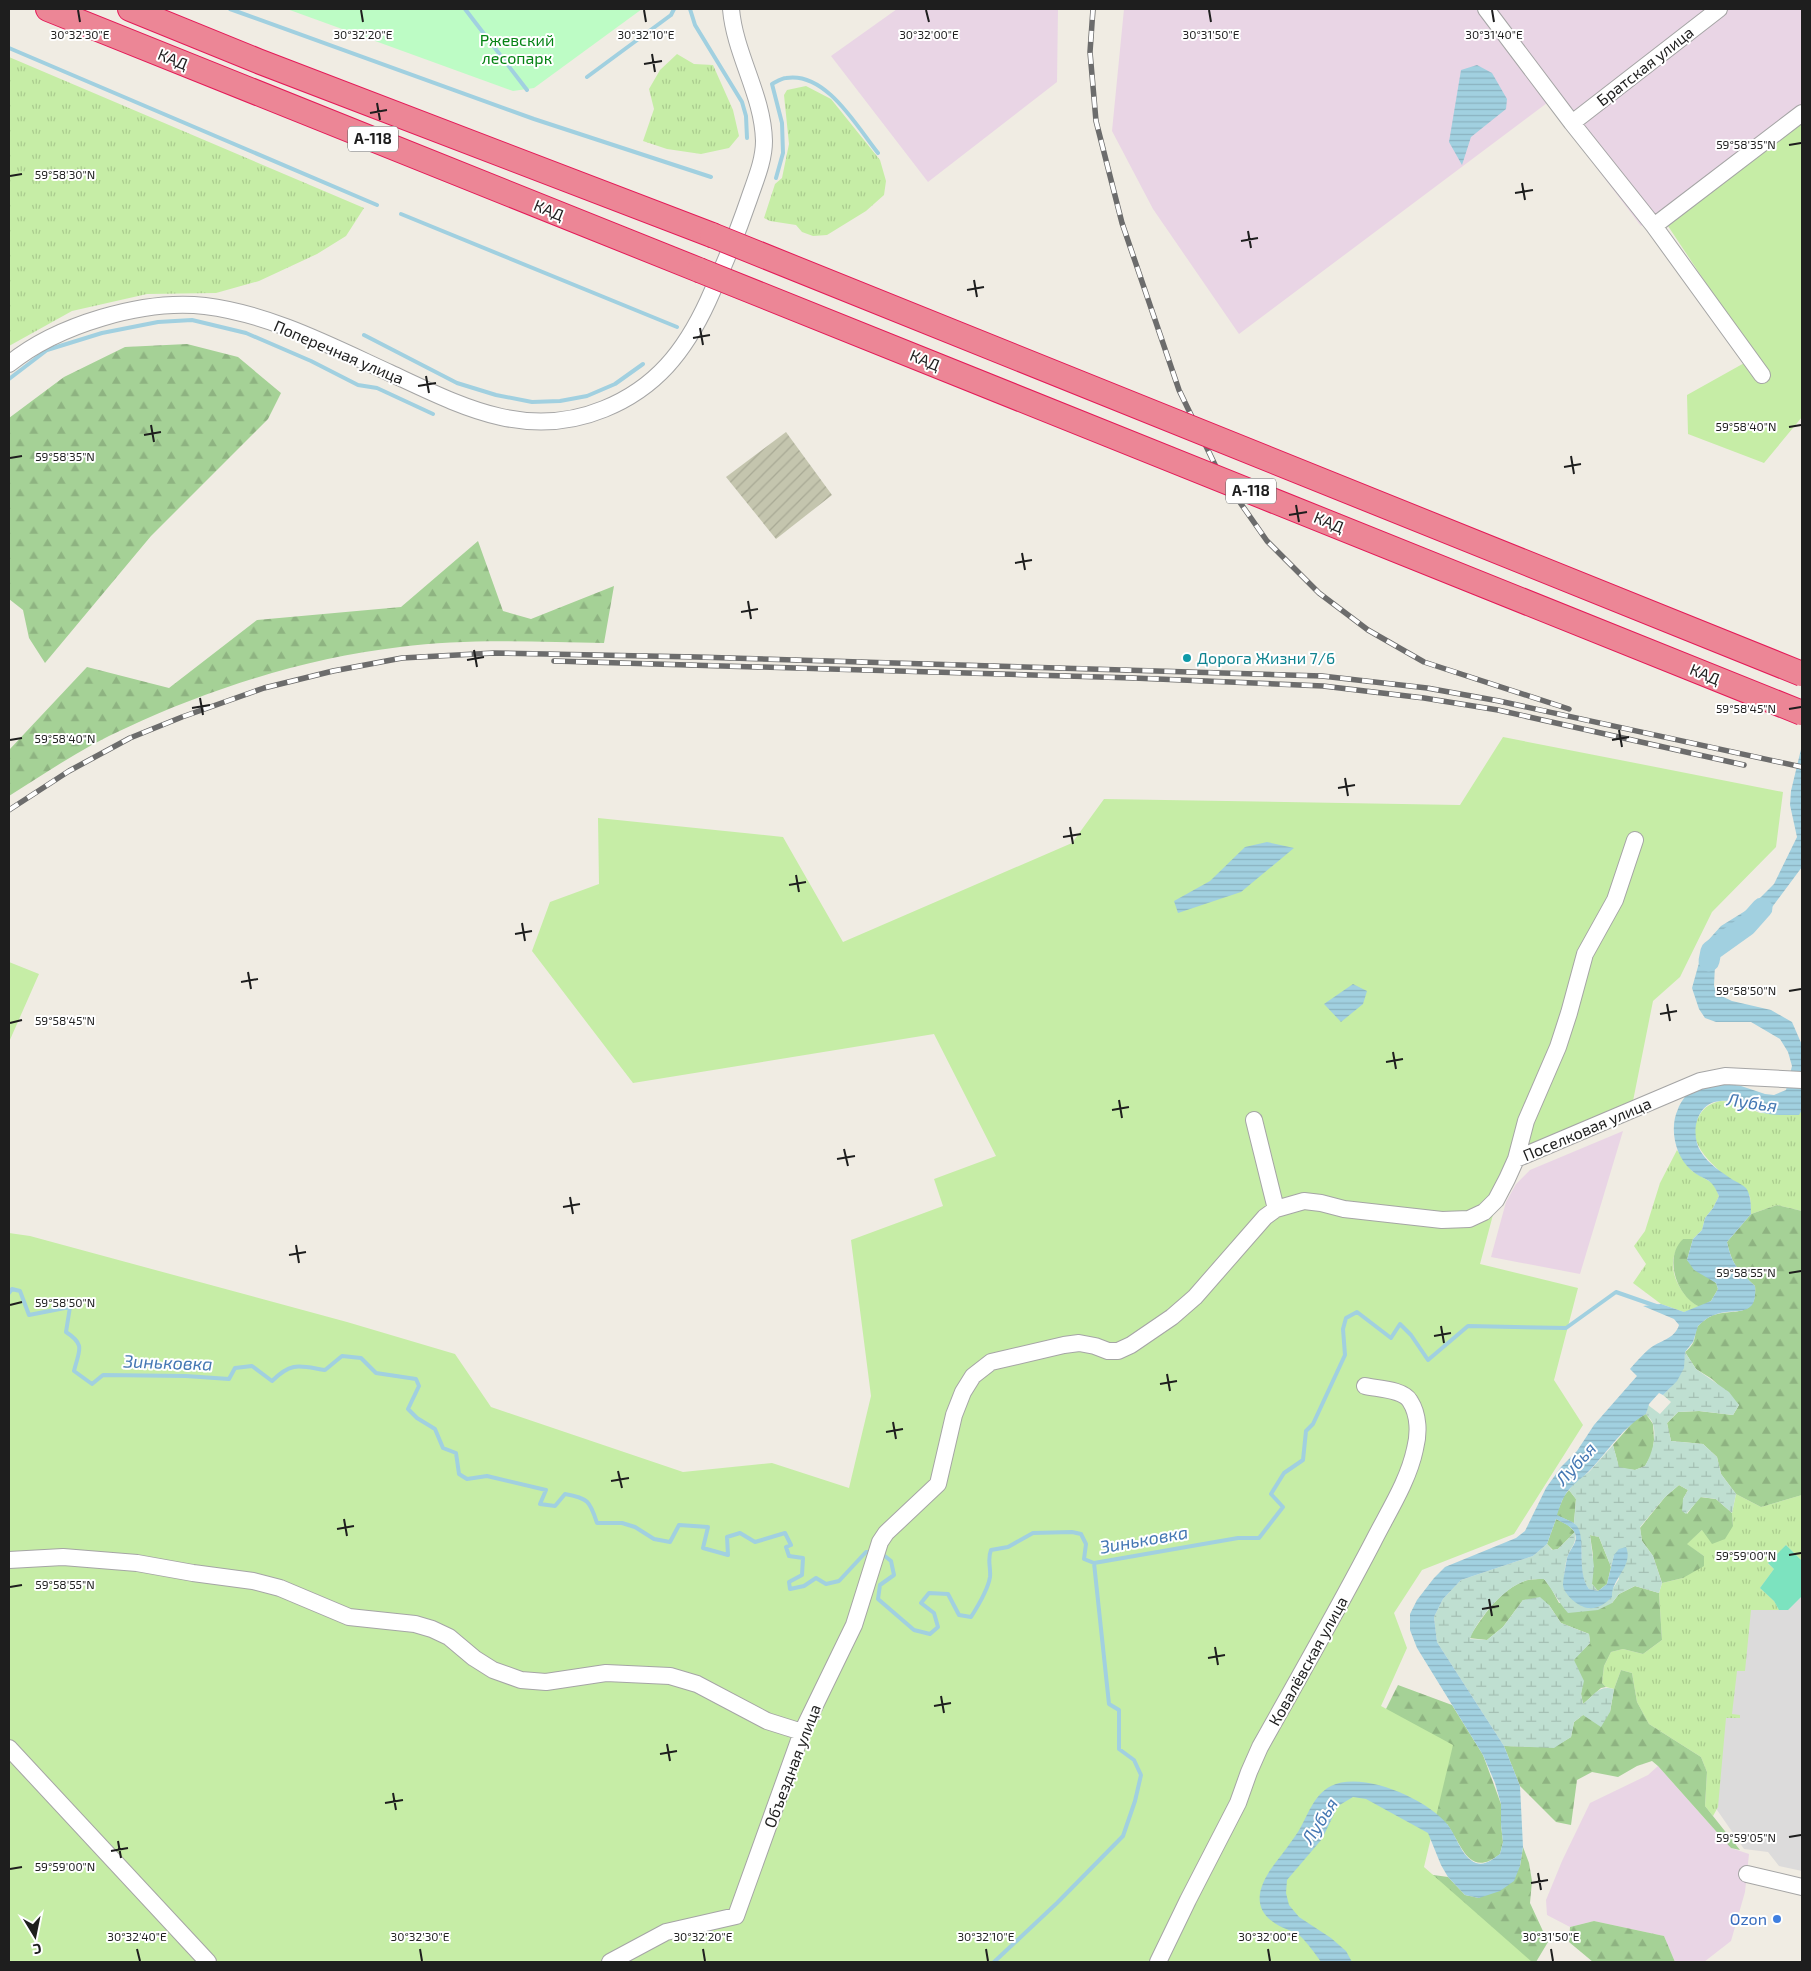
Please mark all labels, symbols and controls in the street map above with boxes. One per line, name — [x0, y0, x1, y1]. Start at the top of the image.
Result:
street label: Братская улица — [1592, 22, 1698, 110]
text: 30°32'30"E — [50, 27, 110, 41]
text: 30°32'20"E — [333, 27, 393, 41]
text: 30°32'10"E — [617, 27, 675, 41]
text: 30°32'00"E — [899, 27, 959, 41]
text: 30°31'50"E — [1183, 27, 1240, 41]
text: 30°31'40"E — [1465, 27, 1523, 41]
park label: Ржевский лесопарк — [480, 30, 554, 67]
street label: КАД — [155, 44, 191, 73]
road number: А-118 — [348, 126, 398, 152]
text: 59°58'35"N — [1716, 137, 1776, 151]
text: 59°58'30"N — [35, 167, 95, 181]
street label: КАД — [531, 195, 567, 224]
street label: Поперечная улица — [271, 316, 407, 388]
street label: КАД — [907, 345, 943, 374]
text: 59°58'40"N — [1716, 419, 1776, 433]
text: 59°58'35"N — [35, 449, 95, 463]
road number: А-118 — [1226, 478, 1276, 504]
street label: КАД — [1311, 507, 1347, 536]
place label: Дорога Жизни 7/6 — [1197, 648, 1335, 667]
marker: Дорога Жизни 7/6 — [1181, 652, 1193, 664]
street label: КАД — [1687, 659, 1723, 688]
text: 59°58'45"N — [1716, 701, 1776, 715]
text: 59°58'40"N — [35, 731, 95, 745]
text: 59°58'50"N — [1716, 983, 1776, 997]
text: 59°58'45"N — [35, 1013, 95, 1027]
water label: Лубья — [1725, 1087, 1779, 1116]
street label: Поселковая улица — [1520, 1093, 1654, 1165]
text: 59°58'55"N — [1716, 1265, 1776, 1279]
text: 59°58'50"N — [35, 1295, 95, 1309]
water label: Зиньковка — [122, 1349, 213, 1375]
water label: Лубья — [1549, 1437, 1600, 1490]
water label: Зиньковка — [1097, 1520, 1190, 1558]
text: 59°59'00"N — [1716, 1548, 1776, 1562]
text: 59°58'55"N — [35, 1577, 95, 1591]
street label: Ковалёвская улица — [1264, 1593, 1352, 1729]
street label: Объездная улица — [759, 1701, 825, 1831]
water label: Лубья — [1296, 1793, 1342, 1848]
text: 59°59'05"N — [1716, 1830, 1776, 1844]
text: 59°59'00"N — [35, 1859, 95, 1873]
place label: Ozon — [1730, 1909, 1767, 1928]
north arrow — [10, 1911, 60, 1961]
marker: Ozon — [1771, 1913, 1783, 1925]
text: 30°32'40"E — [107, 1929, 167, 1943]
text: 30°32'30"E — [390, 1929, 450, 1943]
text: 30°32'20"E — [673, 1929, 733, 1943]
text: 30°32'10"E — [957, 1929, 1015, 1943]
text: 30°32'00"E — [1238, 1929, 1298, 1943]
text: 30°31'50"E — [1523, 1929, 1580, 1943]
text: С — [32, 1940, 43, 1958]

